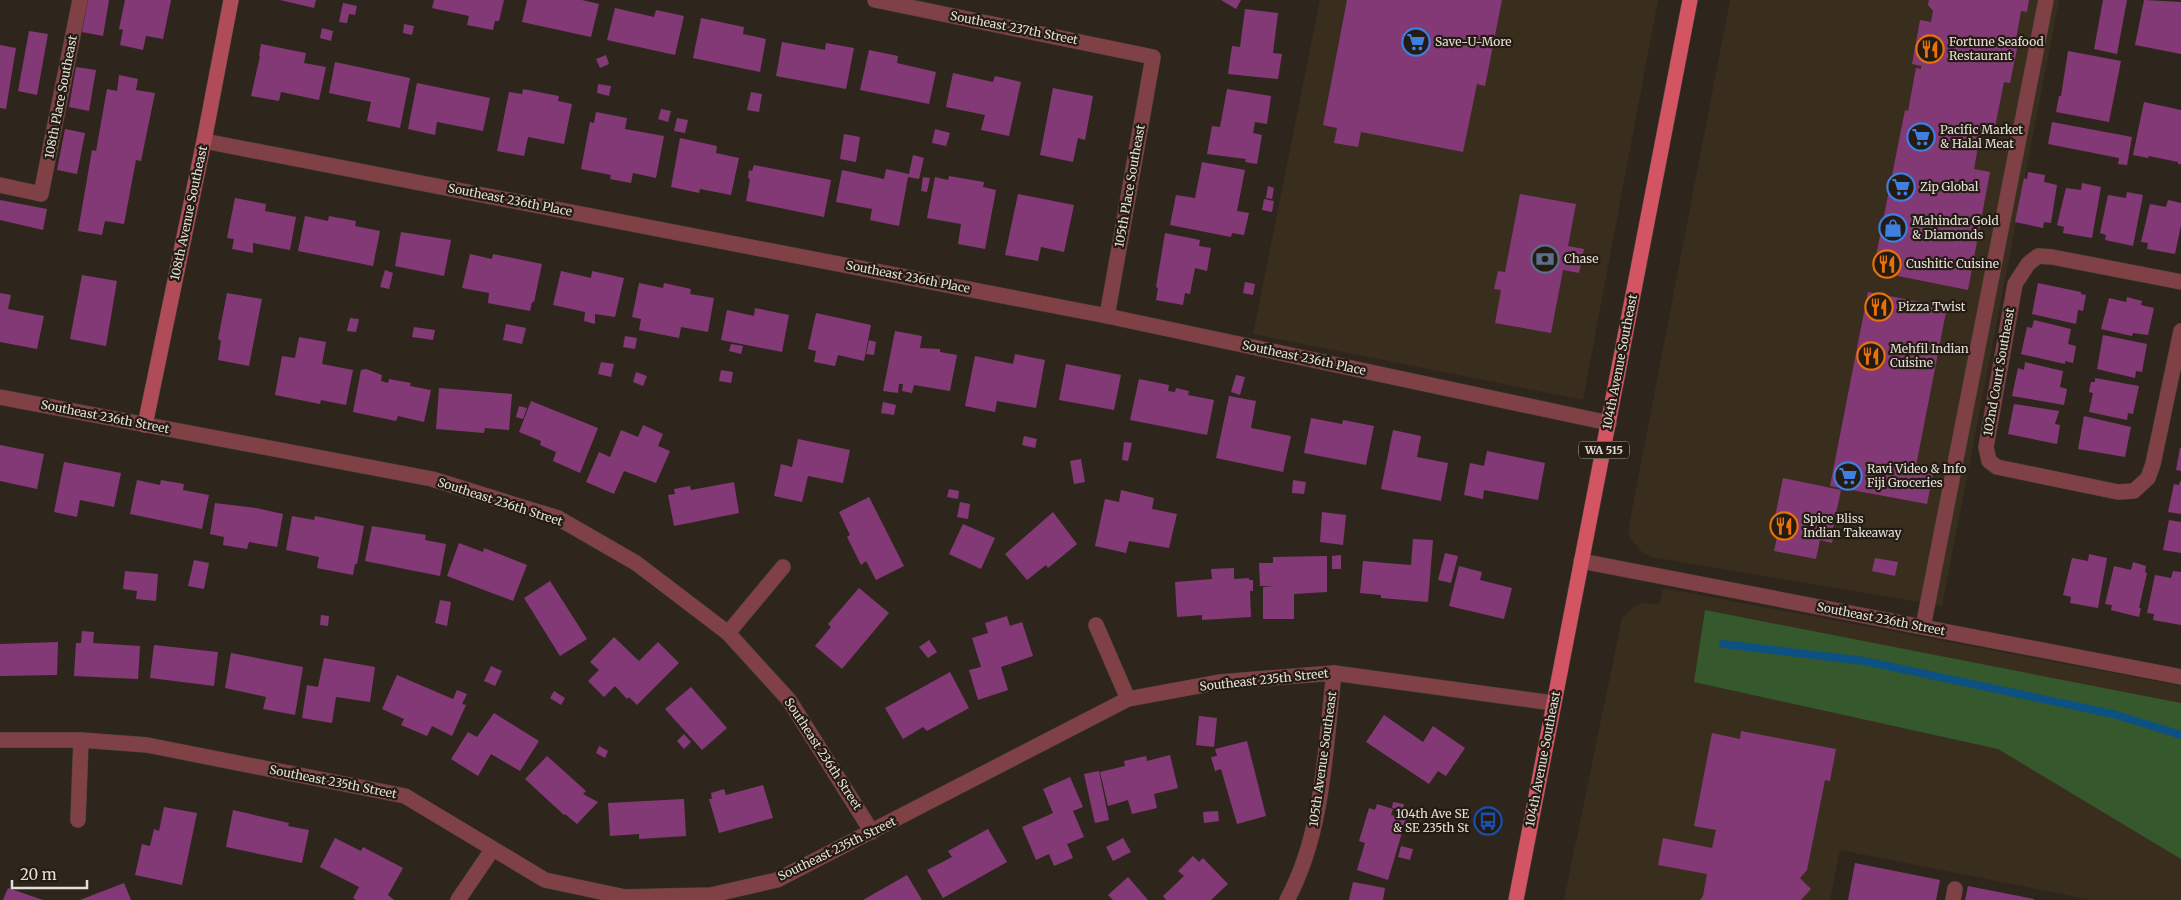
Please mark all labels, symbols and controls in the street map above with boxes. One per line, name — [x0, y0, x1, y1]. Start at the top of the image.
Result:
street label: Southeast 237th Street — [949, 8, 1080, 47]
supermarket icon: Save-U-More — [1401, 27, 1431, 57]
street label: 108th Place Southeast — [41, 34, 80, 160]
place label: Save-U-More — [1435, 34, 1512, 49]
restaurant icon: Fortune Seafood Restaurant — [1915, 34, 1945, 64]
place label: Fortune Seafood Restaurant — [1949, 34, 2044, 63]
supermarket icon: Pacific Market & Halal Meat — [1906, 122, 1936, 152]
place label: Pacific Market & Halal Meat — [1940, 122, 2023, 151]
street label: 105th Place Southeast — [1111, 123, 1148, 249]
street label: 108th Avenue Southeast — [167, 144, 210, 282]
supermarket icon: Zip Global — [1886, 172, 1916, 202]
place label: Zip Global — [1920, 179, 1979, 194]
street label: Southeast 236th Place — [447, 180, 573, 219]
shop icon: Mahindra Gold & Diamonds — [1878, 213, 1908, 243]
place label: Mahindra Gold & Diamonds — [1912, 213, 1999, 242]
bank icon: Chase — [1530, 244, 1560, 274]
restaurant icon: Cushitic Cuisine — [1872, 249, 1902, 279]
place label: Chase — [1564, 251, 1598, 266]
place label: Cushitic Cuisine — [1906, 256, 1999, 271]
street label: Southeast 236th Place — [845, 257, 971, 296]
restaurant icon: Pizza Twist — [1864, 292, 1894, 322]
street label: 104th Avenue Southeast — [1599, 293, 1640, 431]
place label: Pizza Twist — [1898, 299, 1966, 314]
street label: 102nd Court Southeast — [1980, 306, 2017, 437]
street label: Southeast 236th Place — [1241, 337, 1367, 378]
restaurant icon: Mehfil Indian Cuisine — [1856, 341, 1886, 371]
place label: Mehfil Indian Cuisine — [1890, 341, 1969, 370]
street label: Southeast 236th Street — [40, 397, 171, 436]
road number: WA 515 — [1579, 442, 1629, 458]
supermarket icon: Ravi Video & Info Fiji Groceries — [1833, 461, 1863, 491]
place label: Ravi Video & Info Fiji Groceries — [1867, 461, 1966, 490]
street label: Southeast 236th Street — [436, 474, 565, 529]
restaurant icon: Spice Bliss Indian Takeaway — [1769, 511, 1799, 541]
place label: Spice Bliss Indian Takeaway — [1803, 511, 1901, 540]
street label: Southeast 236th Street — [1816, 599, 1947, 638]
street label: Southeast 235th Street — [1199, 665, 1329, 694]
street label: 105th Avenue Southeast — [1306, 690, 1339, 828]
street label: 104th Avenue Southeast — [1522, 690, 1563, 828]
street label: Southeast 236th Street — [782, 695, 865, 813]
street label: Southeast 235th Street — [268, 762, 398, 801]
place label: 104th Ave SE & SE 235th St — [1393, 806, 1469, 835]
bus stop icon: 104th Ave SE & SE 235th St — [1473, 806, 1503, 836]
street label: Southeast 235th Street — [775, 813, 899, 884]
scale bar — [12, 858, 88, 890]
text: 20 m — [20, 865, 57, 884]

